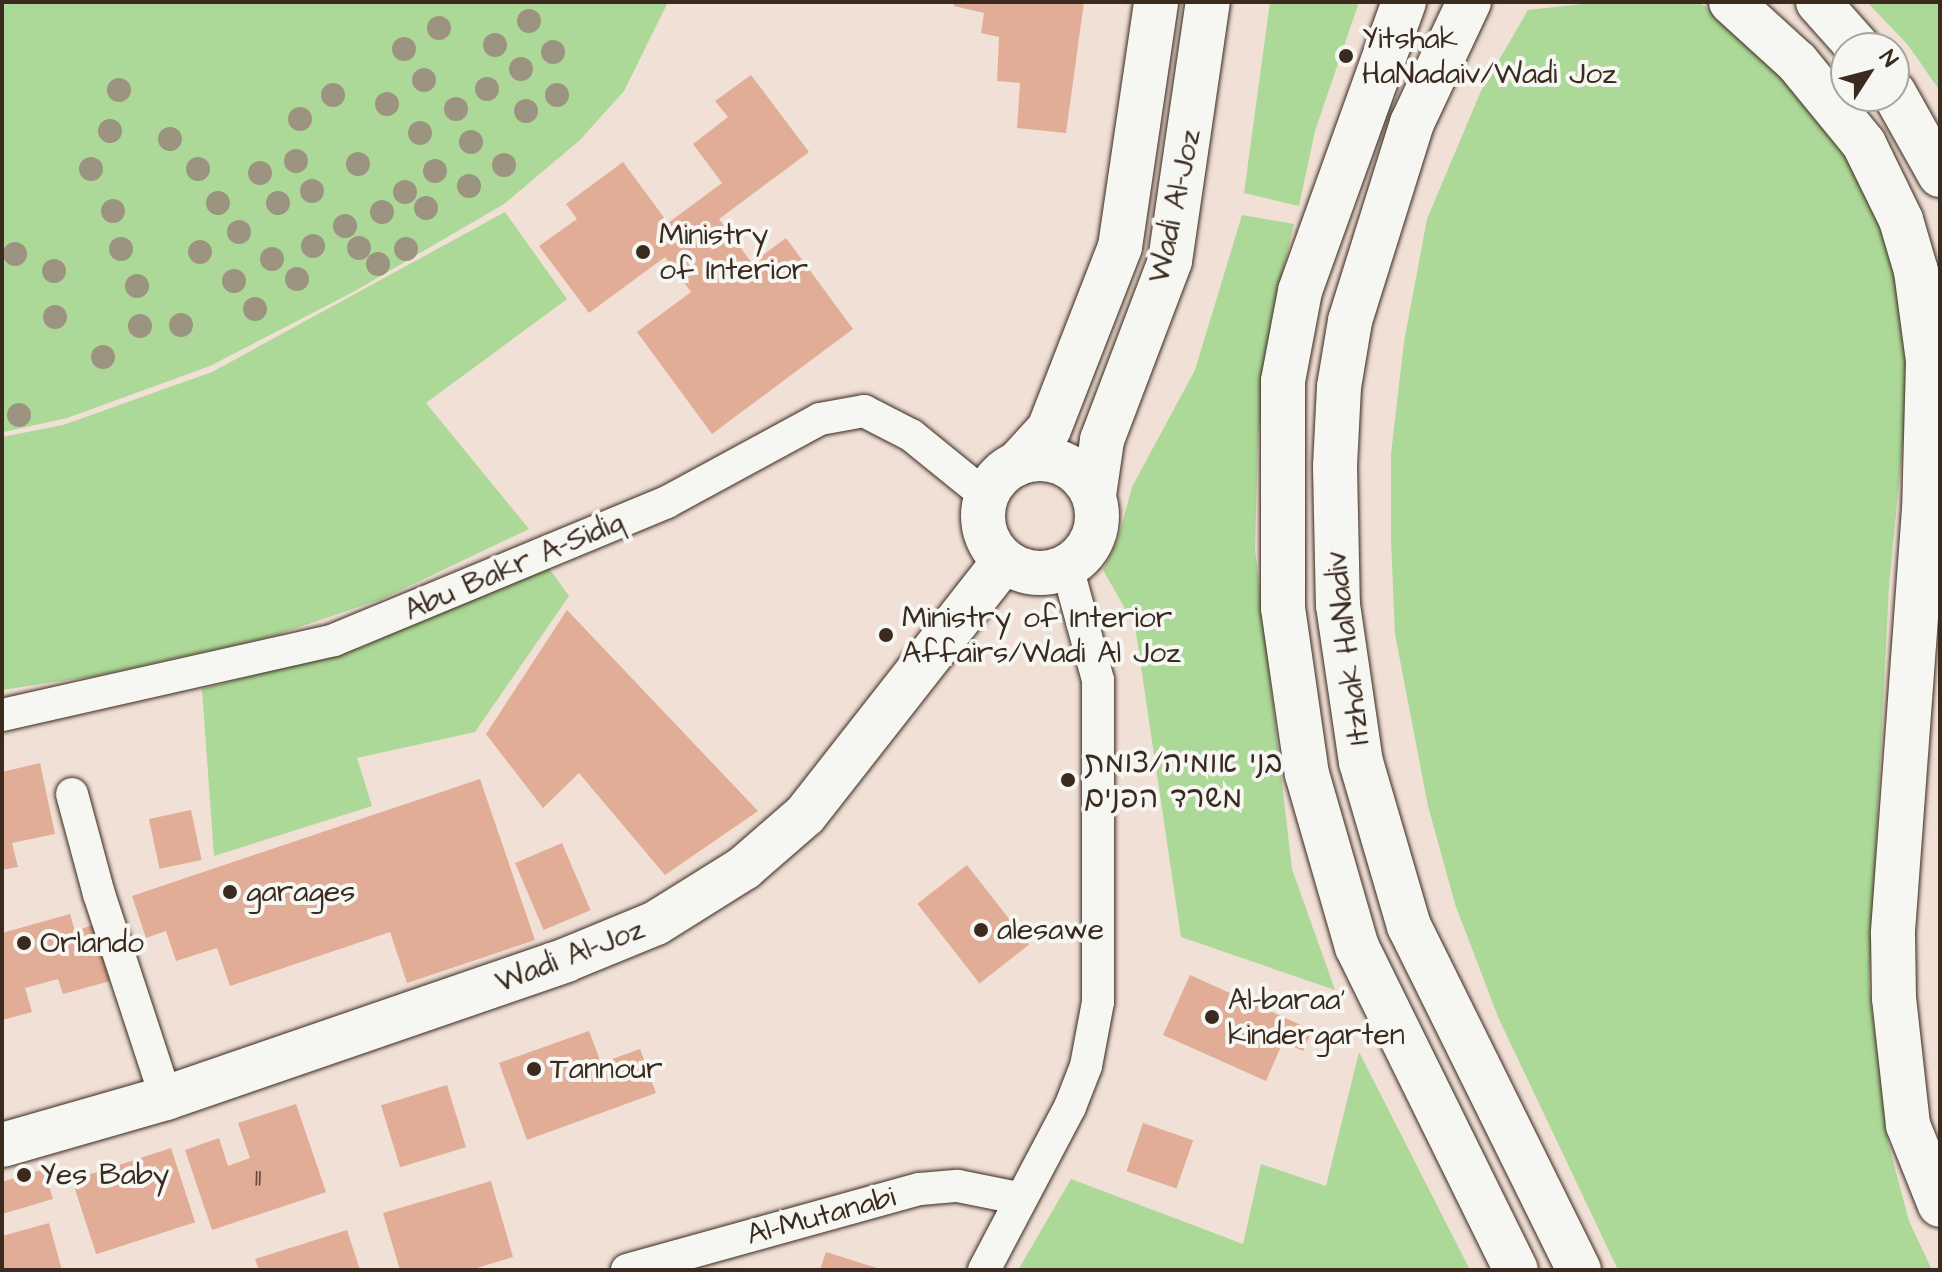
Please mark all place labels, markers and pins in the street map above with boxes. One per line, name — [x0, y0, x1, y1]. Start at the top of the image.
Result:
place label: Yitshak HaNadaiv/Wadi Joz — [1362, 21, 1617, 92]
marker: Yitshak HaNadaiv/Wadi Joz — [1337, 47, 1355, 65]
place label: Ministry of Interior — [659, 217, 808, 288]
marker: Ministry of Interior — [634, 243, 652, 261]
place label: Ministry of Interior Affairs/Wadi Al Joz — [902, 600, 1181, 670]
marker: Ministry of Interior Affairs/Wadi Al Joz — [877, 626, 895, 644]
place label: בני אומיה/צומת משרד הפנים — [1084, 745, 1282, 816]
marker: בני אומיה/צומת משרד הפנים — [1059, 771, 1077, 789]
place label: garages — [246, 874, 355, 910]
marker: garages — [221, 883, 239, 901]
place label: alesawe — [997, 912, 1104, 948]
marker: alesawe — [972, 921, 990, 939]
place label: Orlando — [40, 925, 144, 961]
marker: Orlando — [15, 934, 33, 952]
place label: Al-baraa' kindergarten — [1228, 982, 1405, 1052]
marker: Al-baraa' kindergarten — [1203, 1008, 1221, 1026]
place label: Tannour — [550, 1051, 663, 1087]
marker: Tannour — [525, 1060, 543, 1078]
place label: Yes Baby — [40, 1157, 169, 1193]
marker: Yes Baby — [15, 1166, 33, 1184]

